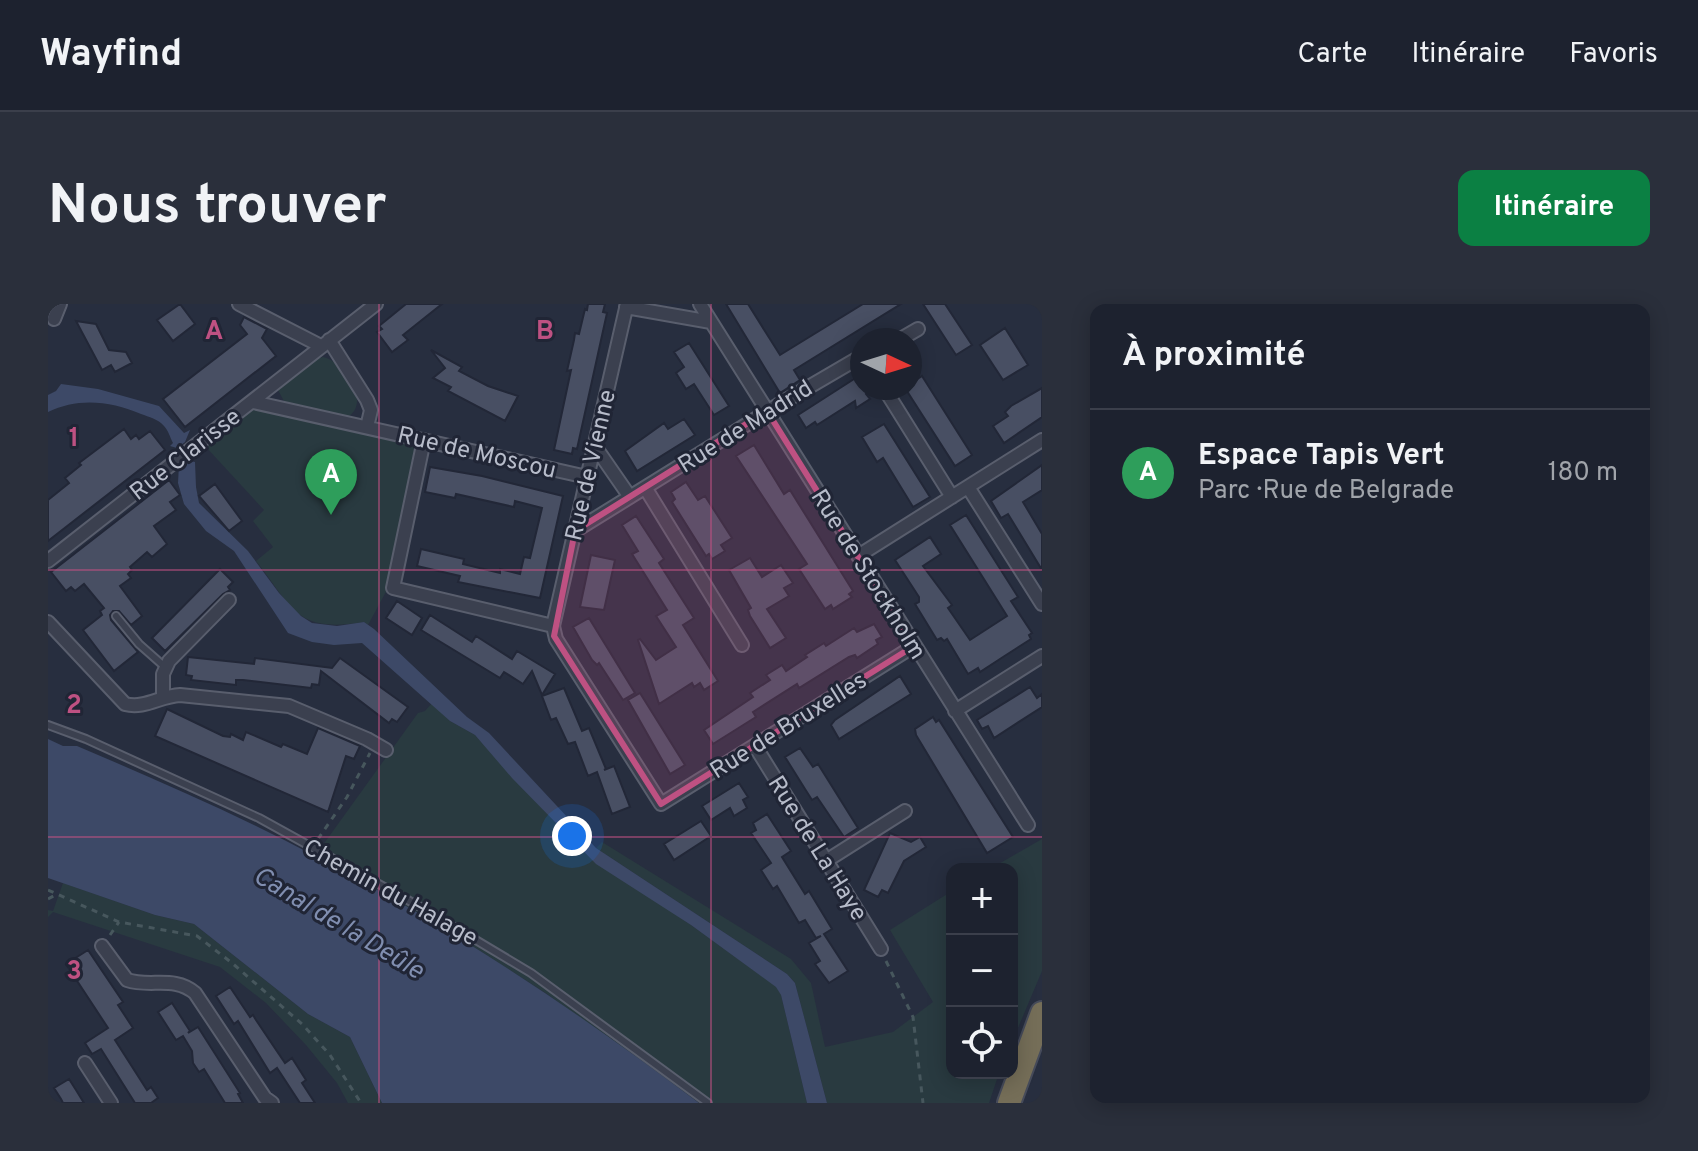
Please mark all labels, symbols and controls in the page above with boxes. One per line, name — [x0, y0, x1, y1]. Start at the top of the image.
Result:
text: Wayfind — [40, 31, 182, 80]
text: Carte — [1298, 37, 1367, 73]
text: Itinéraire — [1411, 37, 1525, 73]
text: Favoris — [1569, 37, 1658, 73]
button: Itinéraire — [1458, 170, 1650, 246]
text: Nous trouver — [48, 173, 387, 243]
text: A — [205, 316, 223, 349]
text: B — [536, 316, 554, 349]
north arrow — [850, 328, 922, 400]
text: À proximité — [1122, 335, 1305, 378]
street label: Rue de Madrid — [673, 374, 819, 481]
street label: Rue de Vienne — [560, 387, 624, 544]
street label: Rue Clarisse — [125, 403, 248, 508]
street label: Rue de Moscou — [394, 421, 559, 487]
text: 1 — [69, 423, 79, 456]
text: Espace Tapis Vert — [1198, 438, 1445, 475]
pin: A — [305, 449, 357, 515]
text: A — [1139, 457, 1157, 490]
text: 180 m — [1548, 457, 1618, 490]
text: Parc · Rue de Belgrade — [1198, 475, 1454, 508]
street label: Rue de Stockholm — [803, 484, 932, 666]
street label: Rue de Bruxelles — [705, 666, 873, 787]
text: 2 — [66, 690, 82, 723]
street label: Rue de La Haye — [760, 771, 873, 927]
your location — [552, 816, 592, 856]
street label: Chemin du Halage — [297, 833, 483, 954]
water label: Canal de la Deûle — [246, 860, 430, 988]
map controls — [946, 863, 1018, 1079]
button: + — [946, 863, 1018, 935]
button: − — [946, 935, 1018, 1007]
text: 3 — [66, 956, 82, 989]
button: locate — [946, 1007, 1018, 1079]

